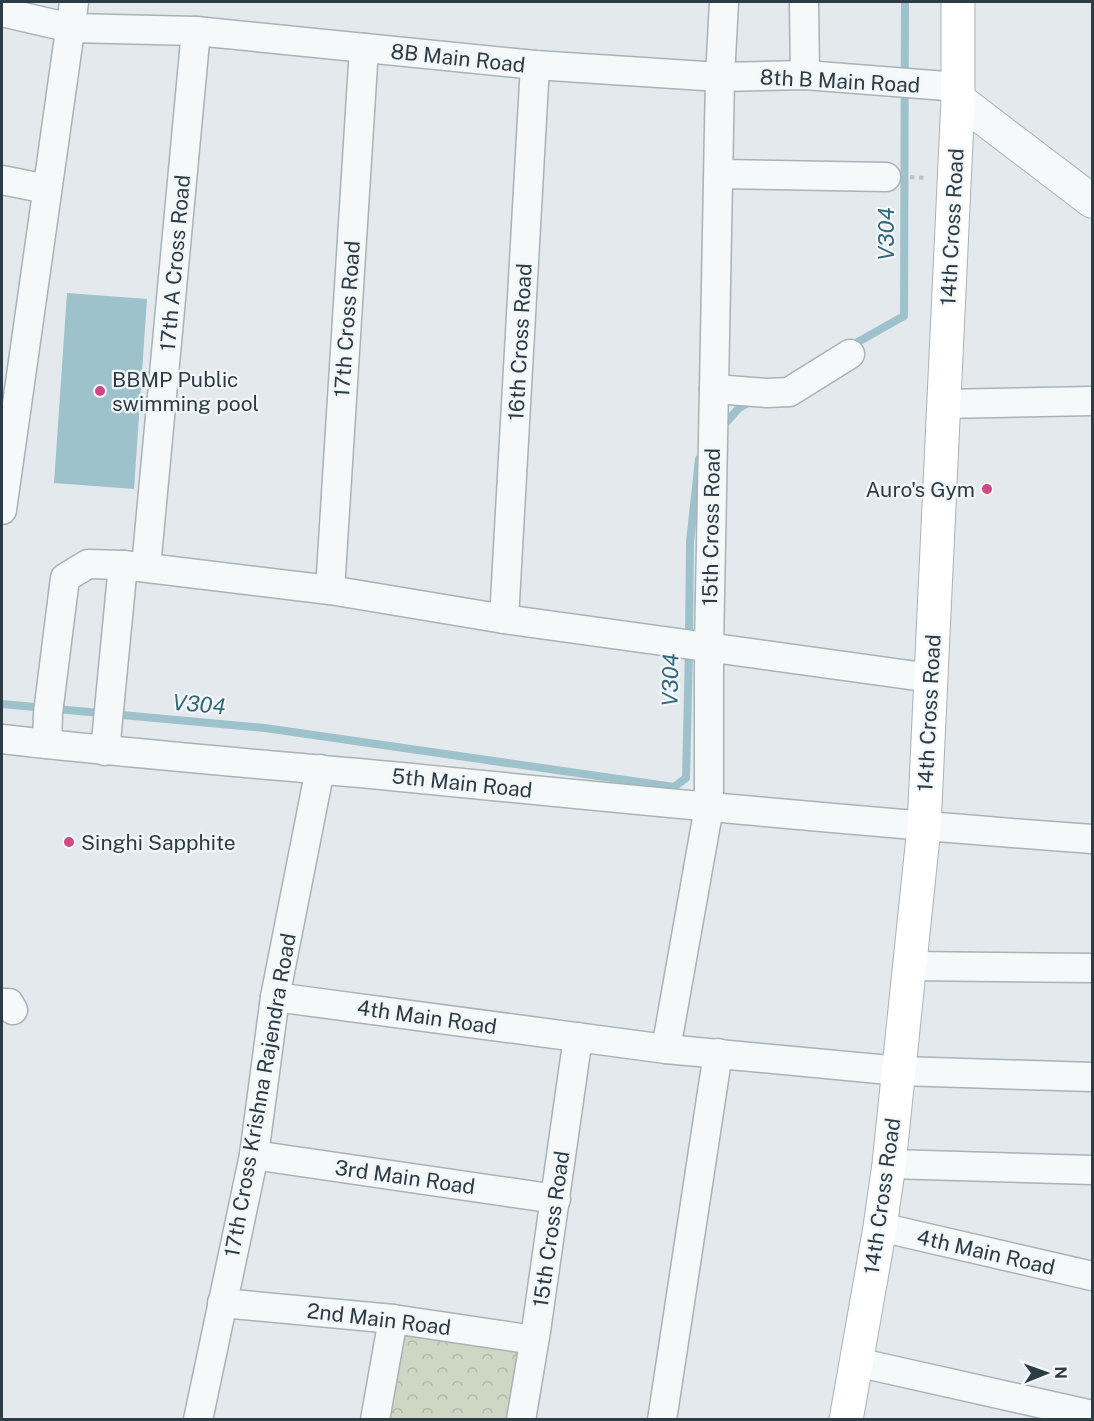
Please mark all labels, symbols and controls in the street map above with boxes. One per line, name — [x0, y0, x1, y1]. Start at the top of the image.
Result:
street label: 8B Main Road — [389, 39, 527, 77]
street label: 8th B Main Road — [759, 64, 921, 98]
street label: 14th Cross Road — [935, 148, 969, 306]
street label: 17th A Cross Road — [155, 174, 195, 352]
water label: V304 — [873, 207, 899, 261]
street label: 17th Cross Road — [329, 240, 365, 398]
street label: 16th Cross Road — [503, 263, 537, 421]
place label: BBMP Public swimming pool — [112, 367, 259, 416]
marker: BBMP Public swimming pool — [93, 384, 107, 398]
street label: 15th Cross Road — [697, 448, 725, 606]
place label: Auro's Gym — [865, 477, 975, 502]
marker: Auro's Gym — [980, 482, 994, 496]
street label: 14th Cross Road — [912, 634, 946, 792]
water label: V304 — [657, 653, 683, 707]
water label: V304 — [171, 689, 227, 719]
street label: 5th Main Road — [390, 763, 534, 803]
place label: Singhi Sapphite — [81, 830, 236, 855]
marker: Singhi Sapphite — [62, 835, 76, 849]
street label: 17th Cross Krishna Rajendra Road — [219, 931, 301, 1259]
street label: 4th Main Road — [355, 995, 499, 1039]
street label: 14th Cross Road — [859, 1116, 905, 1276]
street label: 15th Cross Road — [528, 1149, 574, 1309]
street label: 3rd Main Road — [333, 1155, 477, 1199]
street label: 4th Main Road — [914, 1224, 1058, 1280]
street label: 2nd Main Road — [306, 1298, 452, 1340]
north arrow — [1016, 1343, 1076, 1403]
text: N — [1051, 1366, 1070, 1379]

